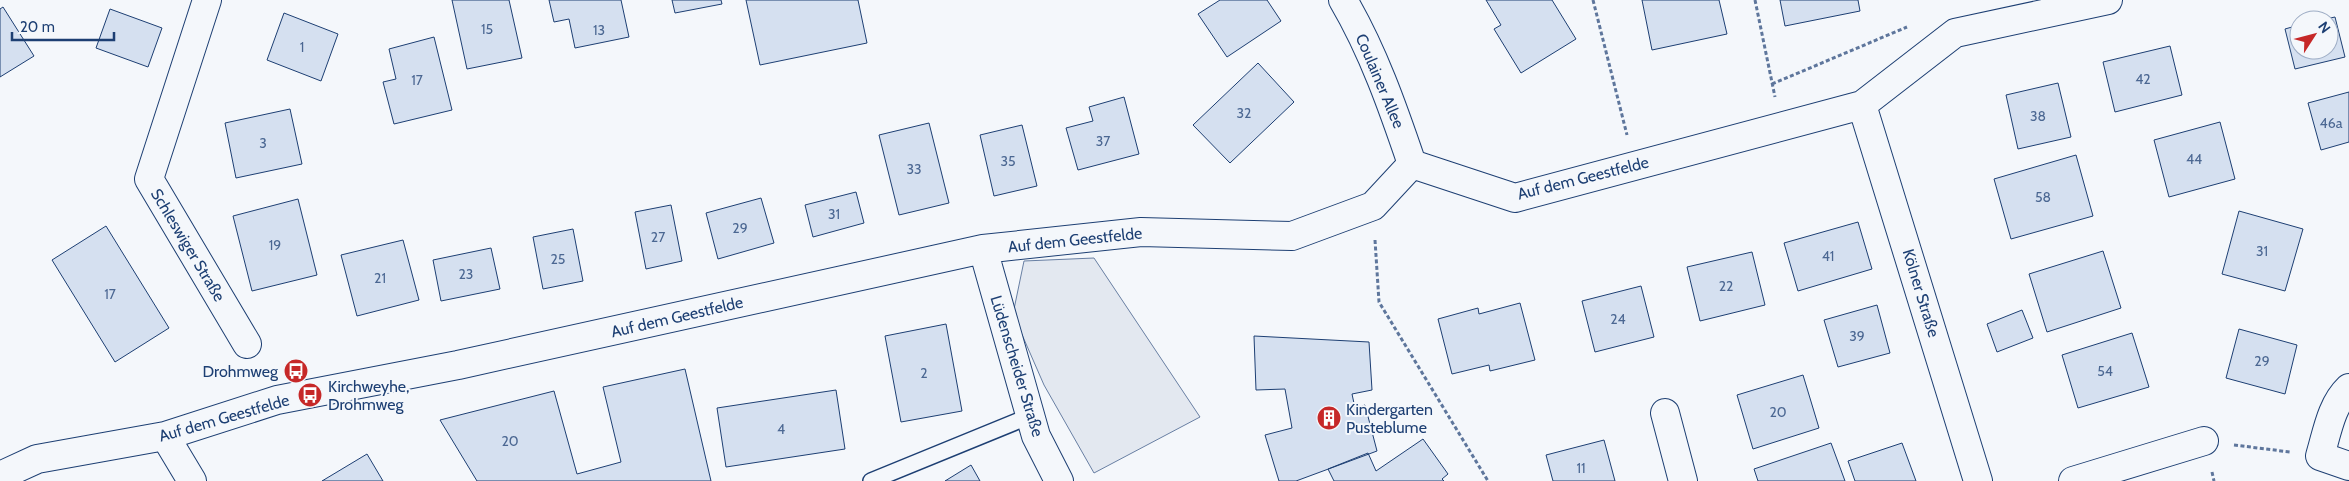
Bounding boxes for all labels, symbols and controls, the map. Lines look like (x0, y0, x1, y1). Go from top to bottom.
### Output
scale bar (12, 10, 115, 42)
north arrow (2289, 10, 2339, 60)
text: 20 m (20, 18, 55, 36)
text: N (2314, 18, 2335, 37)
house number: 15 (481, 20, 493, 38)
house number: 13 (593, 21, 605, 39)
street label: Coulainer Allee (1352, 31, 1408, 131)
house number: 1 (300, 38, 304, 56)
house number: 42 (2135, 70, 2151, 88)
house number: 17 (411, 71, 423, 89)
house number: 32 (1237, 104, 1251, 122)
house number: 38 (2030, 107, 2046, 125)
house number: 46a (2320, 114, 2343, 132)
house number: 37 (1096, 132, 1110, 150)
house number: 3 (259, 134, 267, 152)
house number: 44 (2186, 150, 2202, 168)
house number: 35 (1000, 152, 1016, 170)
street label: Auf dem Geestfelde (1515, 152, 1651, 204)
house number: 33 (906, 160, 922, 178)
street label: Schleswiger Straße (147, 185, 229, 305)
house number: 58 (2035, 188, 2051, 206)
house number: 31 (828, 205, 840, 223)
house number: 29 (732, 219, 748, 237)
street label: Auf dem Geestfelde (1007, 224, 1143, 256)
house number: 27 (651, 228, 665, 246)
house number: 19 (269, 236, 281, 254)
house number: 31 (2256, 242, 2268, 260)
house number: 41 (1822, 247, 1834, 265)
street label: Kölner Straße (1899, 247, 1943, 339)
house number: 25 (551, 250, 565, 268)
house number: 23 (459, 265, 473, 283)
house number: 21 (374, 269, 386, 287)
house number: 22 (1719, 277, 1733, 295)
house number: 17 (104, 285, 116, 303)
street label: Auf dem Geestfelde (609, 293, 745, 341)
street label: Lüdenscheider Straße (986, 293, 1048, 439)
house number: 24 (1610, 310, 1626, 328)
house number: 39 (1849, 327, 1865, 345)
house number: 29 (2254, 352, 2270, 370)
bus stop icon: Drohmweg (283, 358, 309, 384)
place label: Drohmweg (203, 362, 279, 381)
house number: 54 (2097, 362, 2113, 380)
house number: 2 (920, 364, 928, 382)
place label: Kirchweyhe, Drohmweg (328, 377, 410, 414)
bus stop icon: Kirchweyhe, Drohmweg (297, 382, 323, 408)
street label: Auf dem Geestfelde (157, 390, 291, 446)
place label: Kindergarten Pusteblume (1346, 400, 1433, 437)
house number: 20 (1769, 403, 1787, 421)
building icon: Kindergarten Pusteblume (1316, 405, 1342, 431)
house number: 4 (777, 420, 785, 438)
house number: 20 (501, 432, 519, 450)
house number: 11 (1576, 459, 1586, 477)

